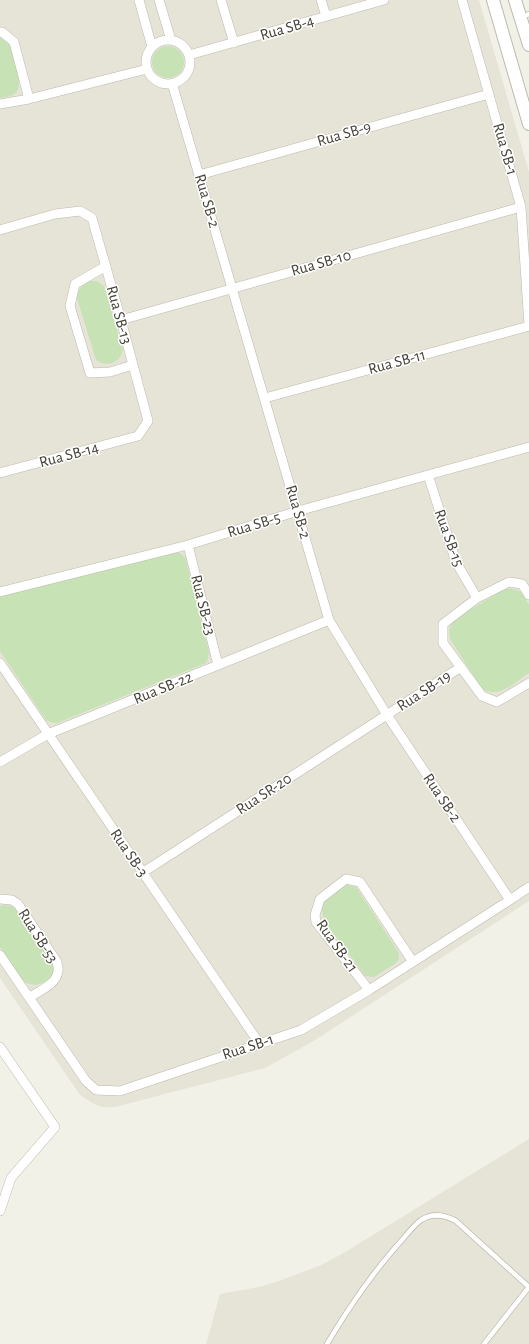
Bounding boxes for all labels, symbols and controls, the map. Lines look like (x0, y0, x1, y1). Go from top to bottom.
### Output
street label: Rua SB-4 (258, 11, 316, 45)
street label: Rua SB-9 (315, 117, 373, 151)
street label: Rua SB-1 (488, 121, 522, 177)
street label: Rua SB-2 (190, 172, 224, 230)
street label: Rua SB-10 (289, 245, 353, 281)
street label: Rua SB-13 (102, 284, 136, 346)
street label: Rua SB-11 (366, 345, 428, 379)
street label: Rua SB-14 (37, 438, 101, 472)
street label: Rua SB-2 (281, 483, 315, 541)
street label: Rua SB-15 (430, 507, 468, 569)
street label: Rua SB-5 (225, 508, 283, 542)
street label: Rua SB-23 (186, 573, 220, 637)
street label: Rua SB-19 (393, 666, 455, 716)
street label: Rua SB-22 (130, 667, 196, 709)
street label: Rua SR-20 (232, 769, 296, 819)
street label: Rua SB-2 (419, 770, 465, 826)
street label: Rua SB-3 (106, 825, 152, 881)
street label: Rua SB-53 (14, 905, 62, 967)
street label: Rua SB-21 (312, 916, 362, 976)
street label: Rua SB-1 (220, 1030, 276, 1064)

